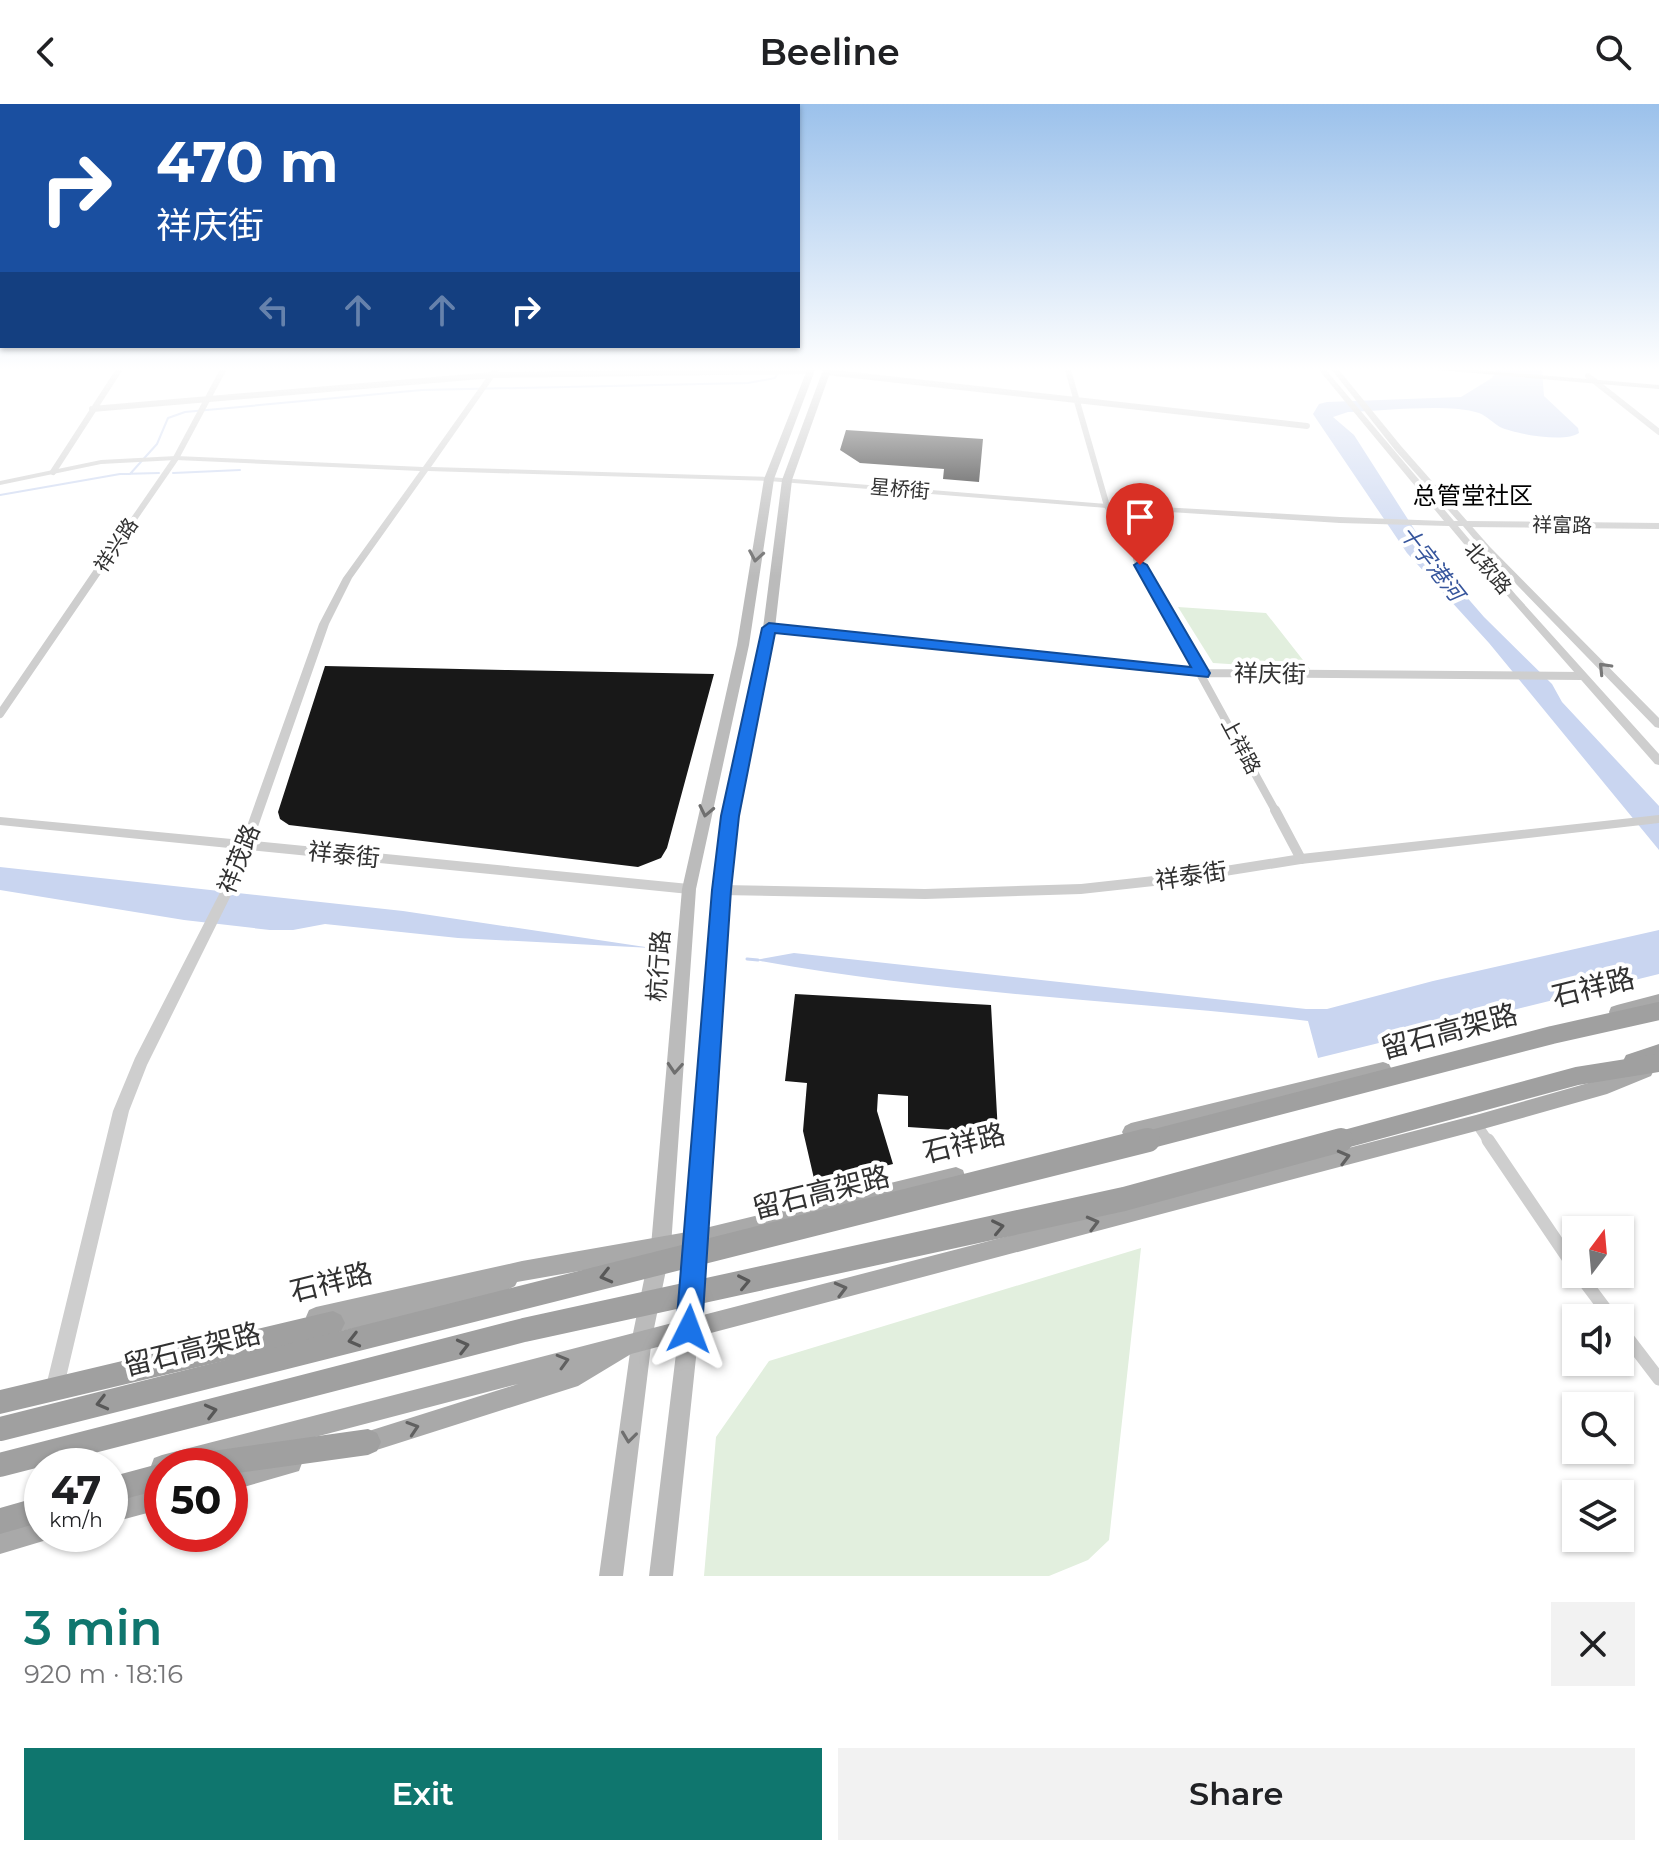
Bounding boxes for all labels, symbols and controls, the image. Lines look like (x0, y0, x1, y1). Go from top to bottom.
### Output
icon: back (24, 30, 68, 74)
text: Beeline (759, 30, 900, 74)
icon: search (1591, 30, 1635, 74)
text: 470 m (156, 128, 338, 196)
icon: right (24, 136, 128, 240)
text: 祥庆街 (156, 203, 264, 247)
icon: left (252, 288, 296, 332)
icon: ahead (336, 288, 380, 332)
icon: ahead (420, 288, 464, 332)
icon: right (504, 288, 548, 332)
street label: 星桥街 (869, 474, 931, 504)
district label: 总管堂社区 (1413, 481, 1533, 510)
pin (1106, 483, 1174, 565)
icon: arrive (1118, 495, 1162, 539)
street label: 祥富路 (1532, 512, 1592, 538)
street label: 祥兴路 (89, 513, 143, 577)
water label: 十字港河 (1394, 520, 1472, 609)
street label: 北软路 (1460, 537, 1516, 599)
one-way arrow (748, 549, 765, 563)
street label: 祥庆街 (1234, 658, 1306, 689)
one-way arrow (1599, 663, 1614, 677)
street label: 上祥路 (1216, 714, 1266, 778)
one-way arrow (698, 804, 715, 817)
street label: 祥茂路 (212, 820, 265, 898)
street label: 祥泰街 (307, 836, 381, 873)
street label: 祥泰街 (1153, 856, 1229, 895)
street label: 杭行路 (642, 929, 675, 1003)
street label: 石祥路 (1548, 960, 1638, 1014)
street label: 留石高架路 (1377, 996, 1521, 1066)
one-way arrow (667, 1062, 684, 1075)
street label: 石祥路 (919, 1116, 1009, 1170)
one-way arrow (1337, 1150, 1351, 1167)
street label: 留石高架路 (749, 1159, 893, 1225)
one-way arrow (1085, 1216, 1099, 1232)
north arrow (1562, 1216, 1634, 1288)
map controls (1562, 1216, 1634, 1552)
one-way arrow (991, 1219, 1004, 1236)
street label: 石祥路 (286, 1255, 376, 1309)
one-way arrow (599, 1267, 613, 1284)
one-way arrow (737, 1274, 750, 1291)
one-way arrow (834, 1281, 848, 1298)
position arrow (647, 1287, 731, 1371)
button: sound (1562, 1304, 1634, 1376)
street label: 留石高架路 (120, 1316, 264, 1382)
one-way arrow (347, 1330, 361, 1347)
one-way arrow (456, 1338, 469, 1355)
one-way arrow (555, 1353, 569, 1370)
button: search (1562, 1392, 1634, 1464)
one-way arrow (95, 1394, 109, 1411)
one-way arrow (204, 1403, 218, 1420)
one-way arrow (405, 1421, 419, 1437)
one-way arrow (621, 1431, 638, 1444)
speed limit sign: 50 (144, 1448, 248, 1552)
text: 47 (51, 1465, 101, 1514)
button: layers (1562, 1480, 1634, 1552)
text: km/h (49, 1508, 103, 1532)
text: 3 min (24, 1599, 162, 1657)
button: close (1551, 1602, 1635, 1686)
text: 920 m · 18:16 (24, 1658, 183, 1690)
button: Exit (24, 1748, 822, 1840)
button: Share (838, 1748, 1635, 1840)

